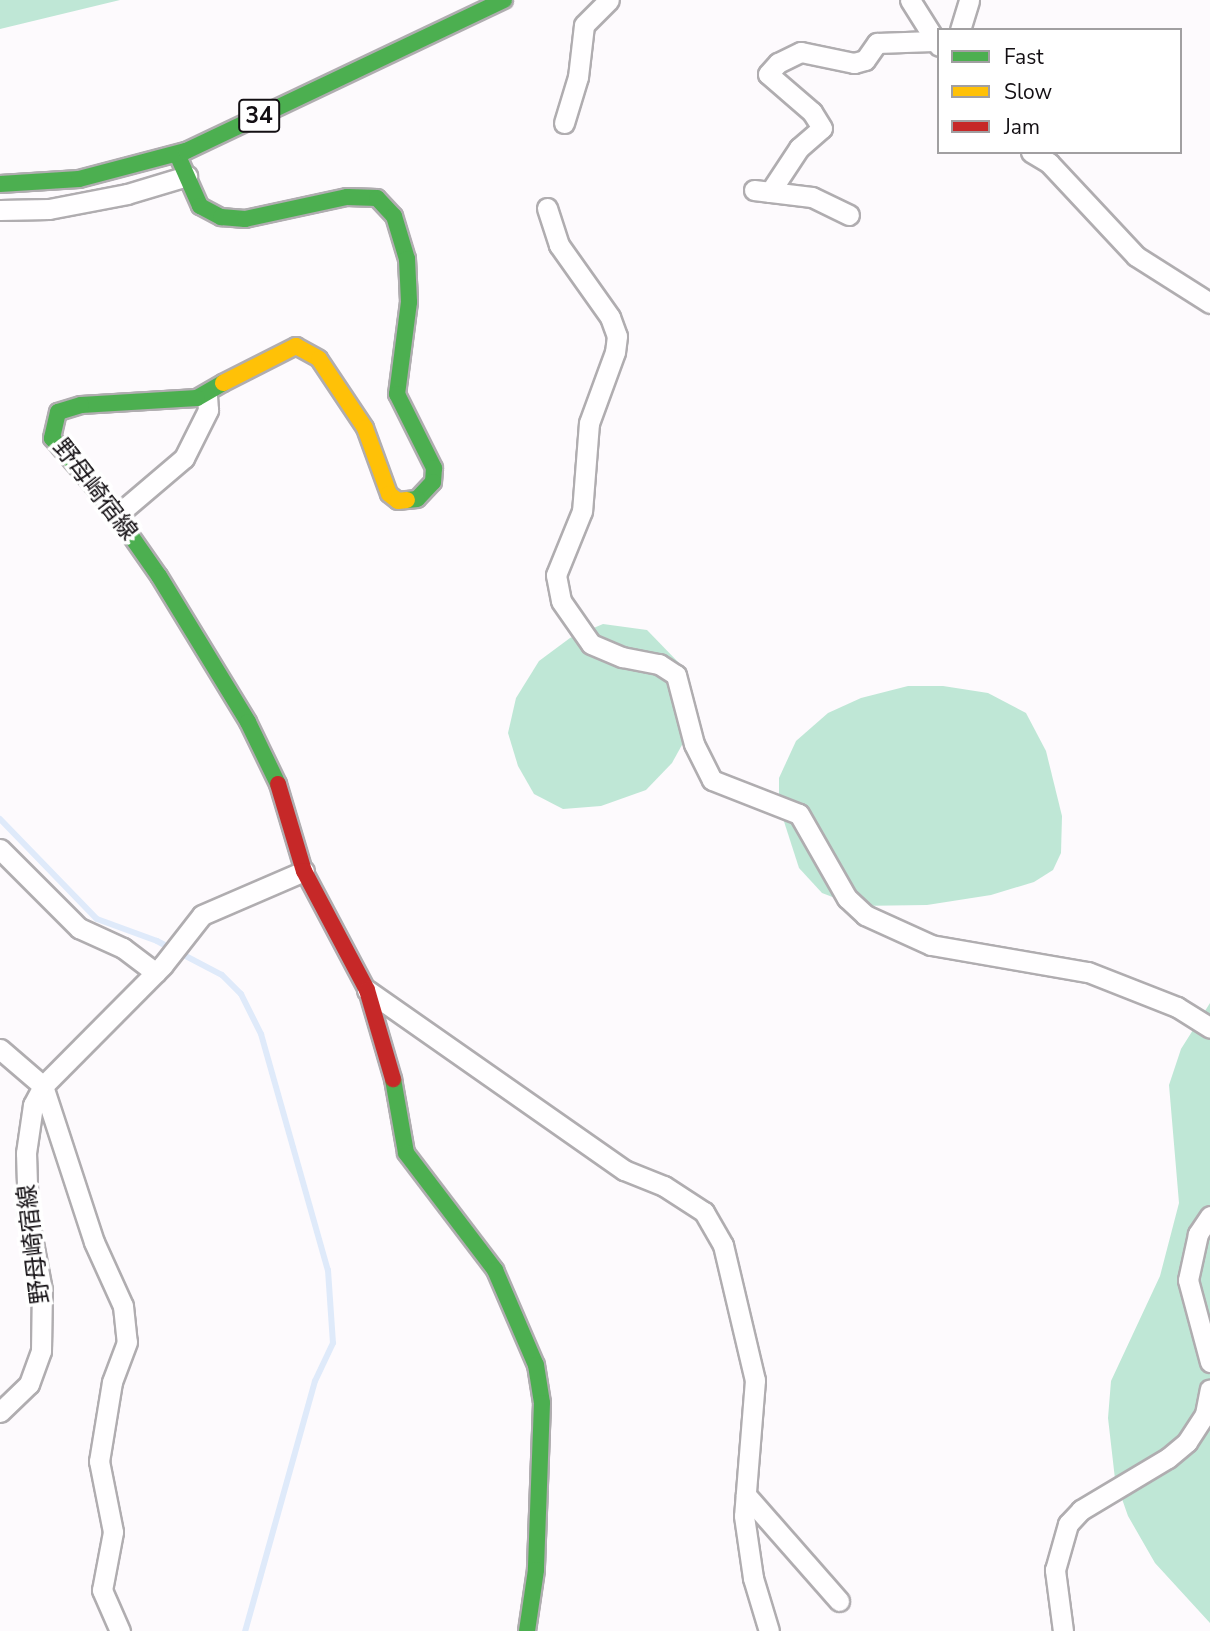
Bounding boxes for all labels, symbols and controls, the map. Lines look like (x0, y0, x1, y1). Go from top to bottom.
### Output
legend (937, 28, 1182, 154)
text: Fast (1004, 43, 1044, 71)
text: Slow (1004, 78, 1052, 106)
road number: 34 (238, 97, 280, 136)
text: Jam (1004, 113, 1040, 141)
street label: 野母崎宿線 (47, 434, 143, 546)
street label: 野母崎宿線 (12, 1183, 56, 1305)

